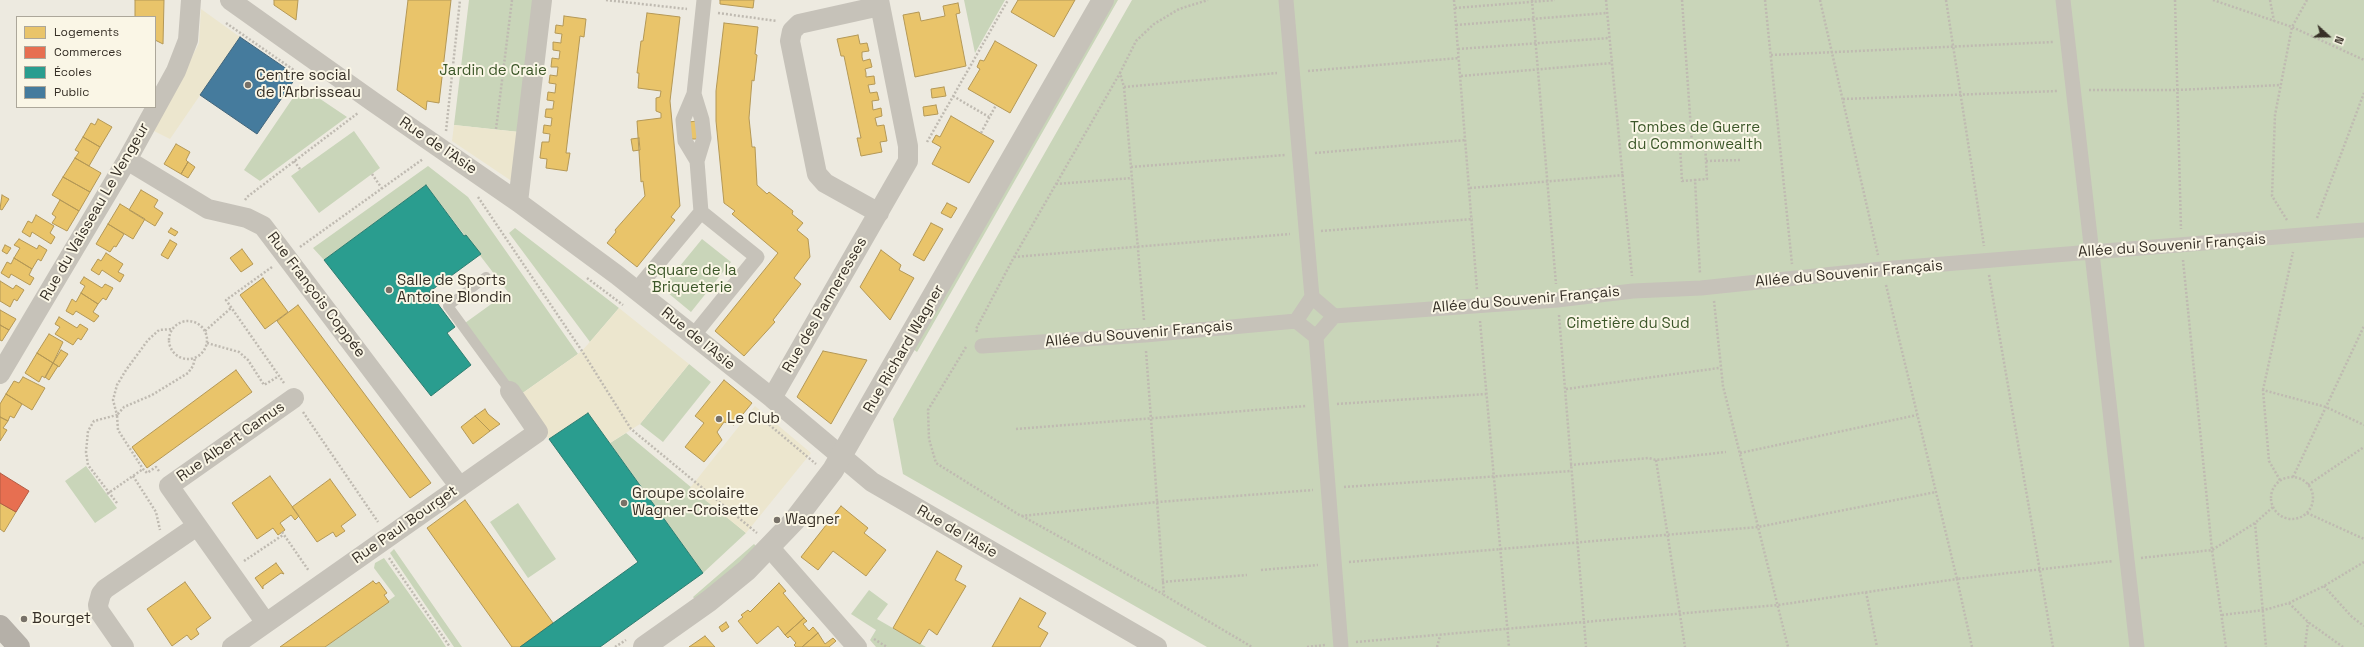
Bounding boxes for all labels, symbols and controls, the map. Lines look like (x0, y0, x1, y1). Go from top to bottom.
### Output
legend (16, 16, 156, 108)
north arrow (2308, 16, 2348, 56)
text: Logements (54, 24, 119, 40)
text: N (2331, 34, 2347, 46)
text: Commerces (54, 44, 122, 60)
park label: Jardin de Craie (439, 62, 547, 80)
text: Écoles (54, 64, 92, 80)
place label: Centre social de l'Arbrisseau (256, 67, 361, 102)
marker: Centre social de l'Arbrisseau (243, 80, 253, 90)
text: Public (54, 84, 89, 100)
street label: Rue de l'Asie (396, 113, 480, 179)
park label: Tombes de Guerre du Commonwealth (1628, 119, 1762, 154)
street label: Rue du Vaisseau Le Vengeur (37, 120, 153, 304)
street label: Rue François Coppée (263, 229, 369, 361)
street label: Allée du Souvenir Français (2077, 230, 2267, 262)
street label: Rue des Panneresses (779, 234, 871, 376)
street label: Allée du Souvenir Français (1754, 257, 1944, 291)
park label: Square de la Briqueterie (647, 262, 737, 297)
place label: Salle de Sports Antoine Blondin (397, 272, 512, 307)
street label: Rue Richard Wagner (860, 282, 948, 416)
street label: Allée du Souvenir Français (1431, 283, 1621, 317)
marker: Salle de Sports Antoine Blondin (384, 285, 394, 295)
street label: Rue de l'Asie (657, 304, 739, 374)
park label: Cimetière du Sud (1566, 315, 1690, 333)
street label: Allée du Souvenir Français (1044, 317, 1234, 351)
street label: Rue Albert Camus (174, 398, 288, 486)
place label: Le Club (727, 410, 780, 428)
marker: Le Club (714, 414, 724, 424)
street label: Rue Paul Bourget (349, 482, 461, 568)
place label: Groupe scolaire Wagner-Croisette (632, 485, 759, 520)
marker: Groupe scolaire Wagner-Croisette (619, 498, 629, 508)
street label: Rue de l'Asie (914, 502, 1000, 562)
place label: Wagner (785, 511, 840, 529)
marker: Wagner (772, 515, 782, 525)
place label: Bourget (32, 610, 91, 628)
marker: Bourget (19, 614, 29, 624)

